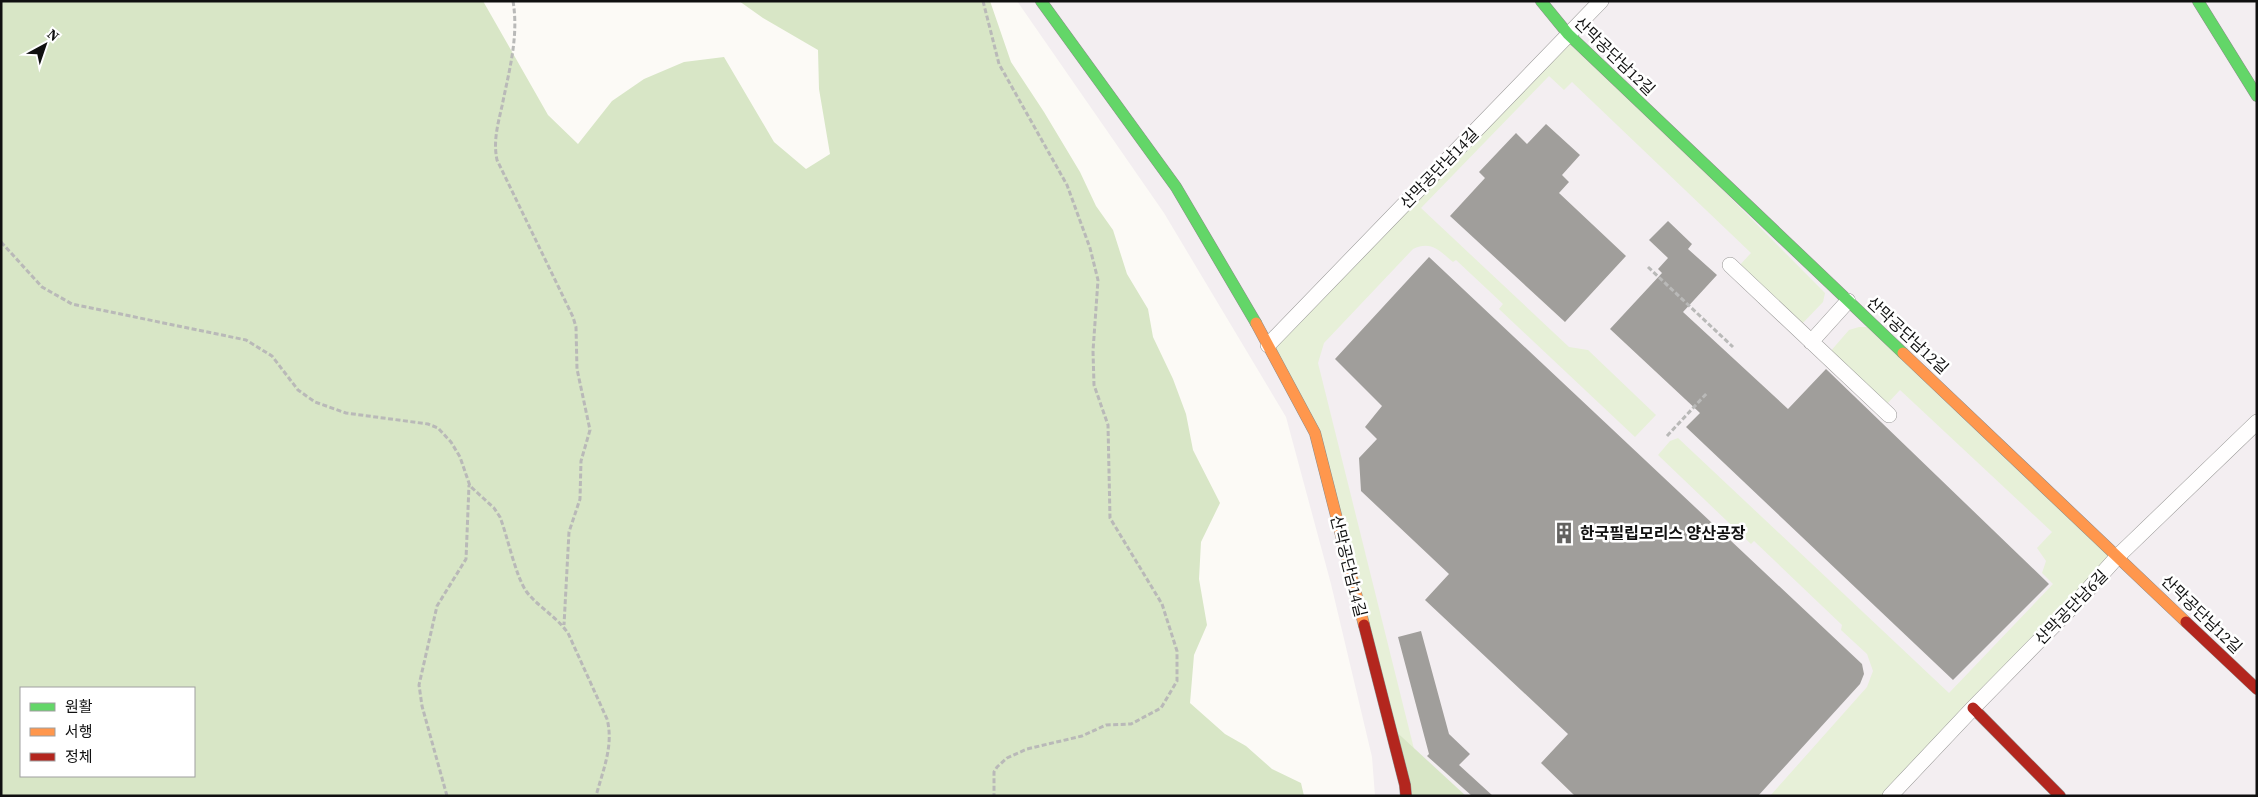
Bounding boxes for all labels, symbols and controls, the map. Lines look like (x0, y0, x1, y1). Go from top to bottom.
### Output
street label: 산막공단남12길 (1570, 12, 1660, 100)
north arrow (20, 20, 70, 70)
text: N (43, 24, 64, 46)
street label: 산막공단남14길 (1395, 123, 1483, 213)
street label: 산막공단남12길 (1862, 291, 1954, 379)
street label: 산막공단남14길 (1326, 513, 1372, 619)
building icon: 한국필립모리스 양산공장 (1551, 520, 1577, 546)
place label: 한국필립모리스 양산공장 (1580, 522, 1746, 544)
street label: 산막공단남6길 (2030, 565, 2112, 649)
street label: 산막공단남12길 (2157, 570, 2247, 658)
legend (20, 687, 195, 777)
text: 원활 (65, 696, 93, 717)
text: 서행 (65, 721, 93, 742)
text: 정체 (65, 746, 93, 767)

